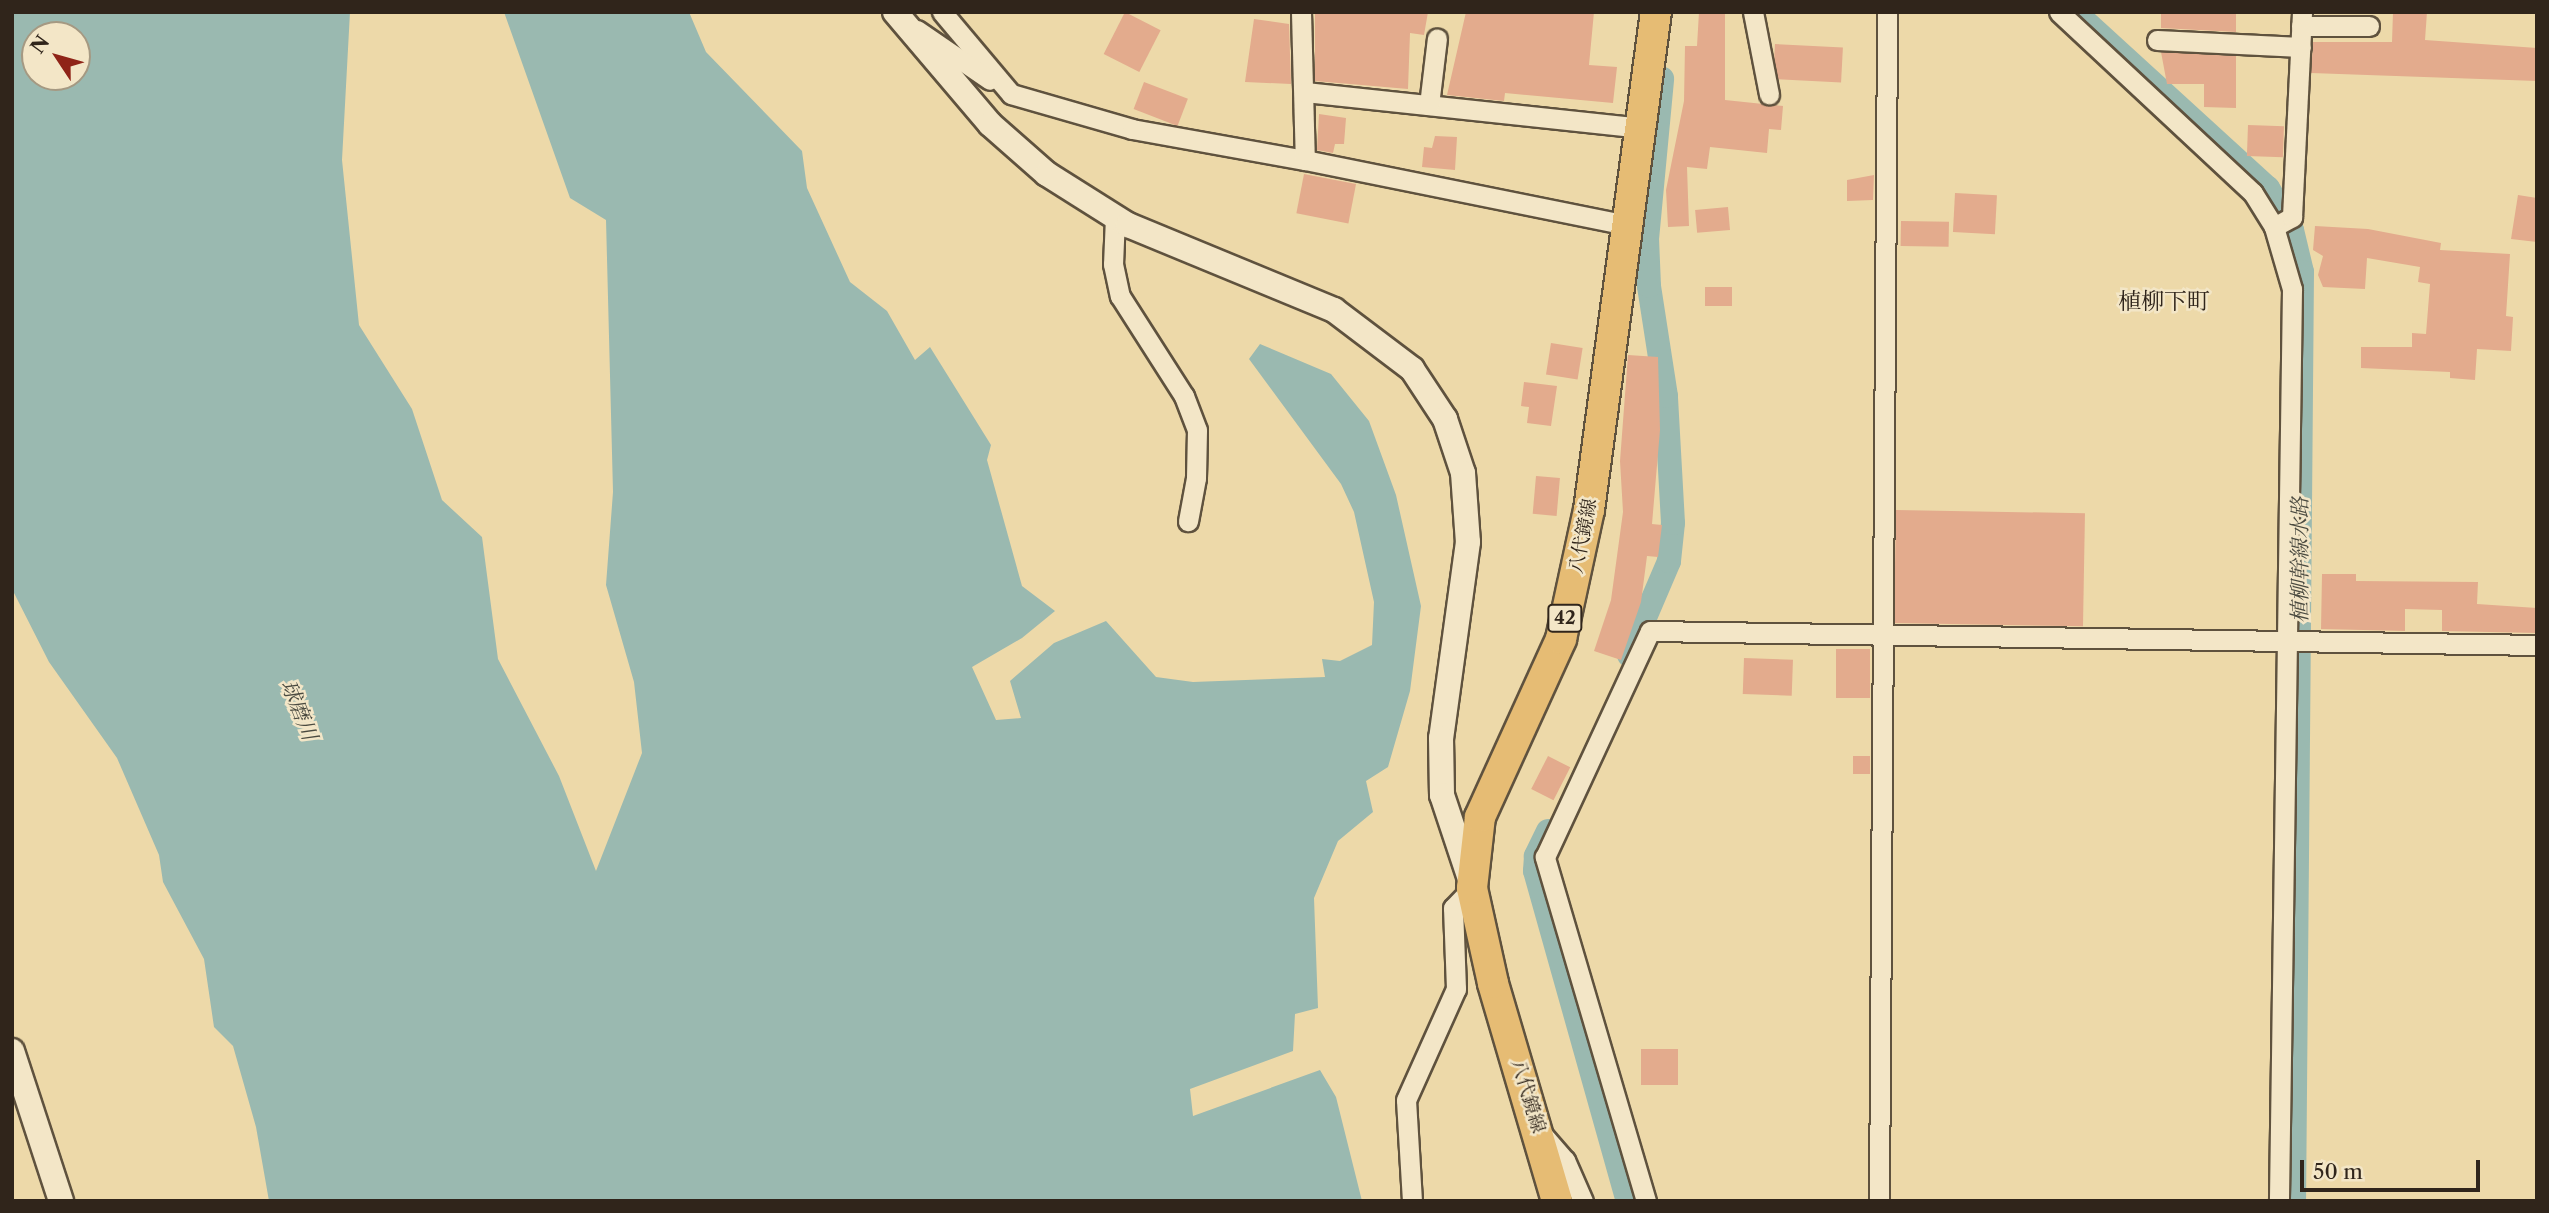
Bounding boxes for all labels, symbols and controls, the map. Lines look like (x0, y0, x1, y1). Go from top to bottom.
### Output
north arrow (21, 21, 91, 91)
text: N (26, 31, 54, 58)
district label: 植柳下町 (2118, 287, 2210, 315)
street label: 八代鏡線 (1565, 497, 1601, 575)
water label: 植柳幹線水路 (2287, 497, 2313, 623)
road number: 42 (1546, 604, 1584, 632)
water label: 球磨川 (276, 676, 322, 744)
street label: 八代鏡線 (1506, 1056, 1550, 1136)
scale bar (2304, 1146, 2484, 1190)
text: 50 m (2313, 1159, 2363, 1184)

